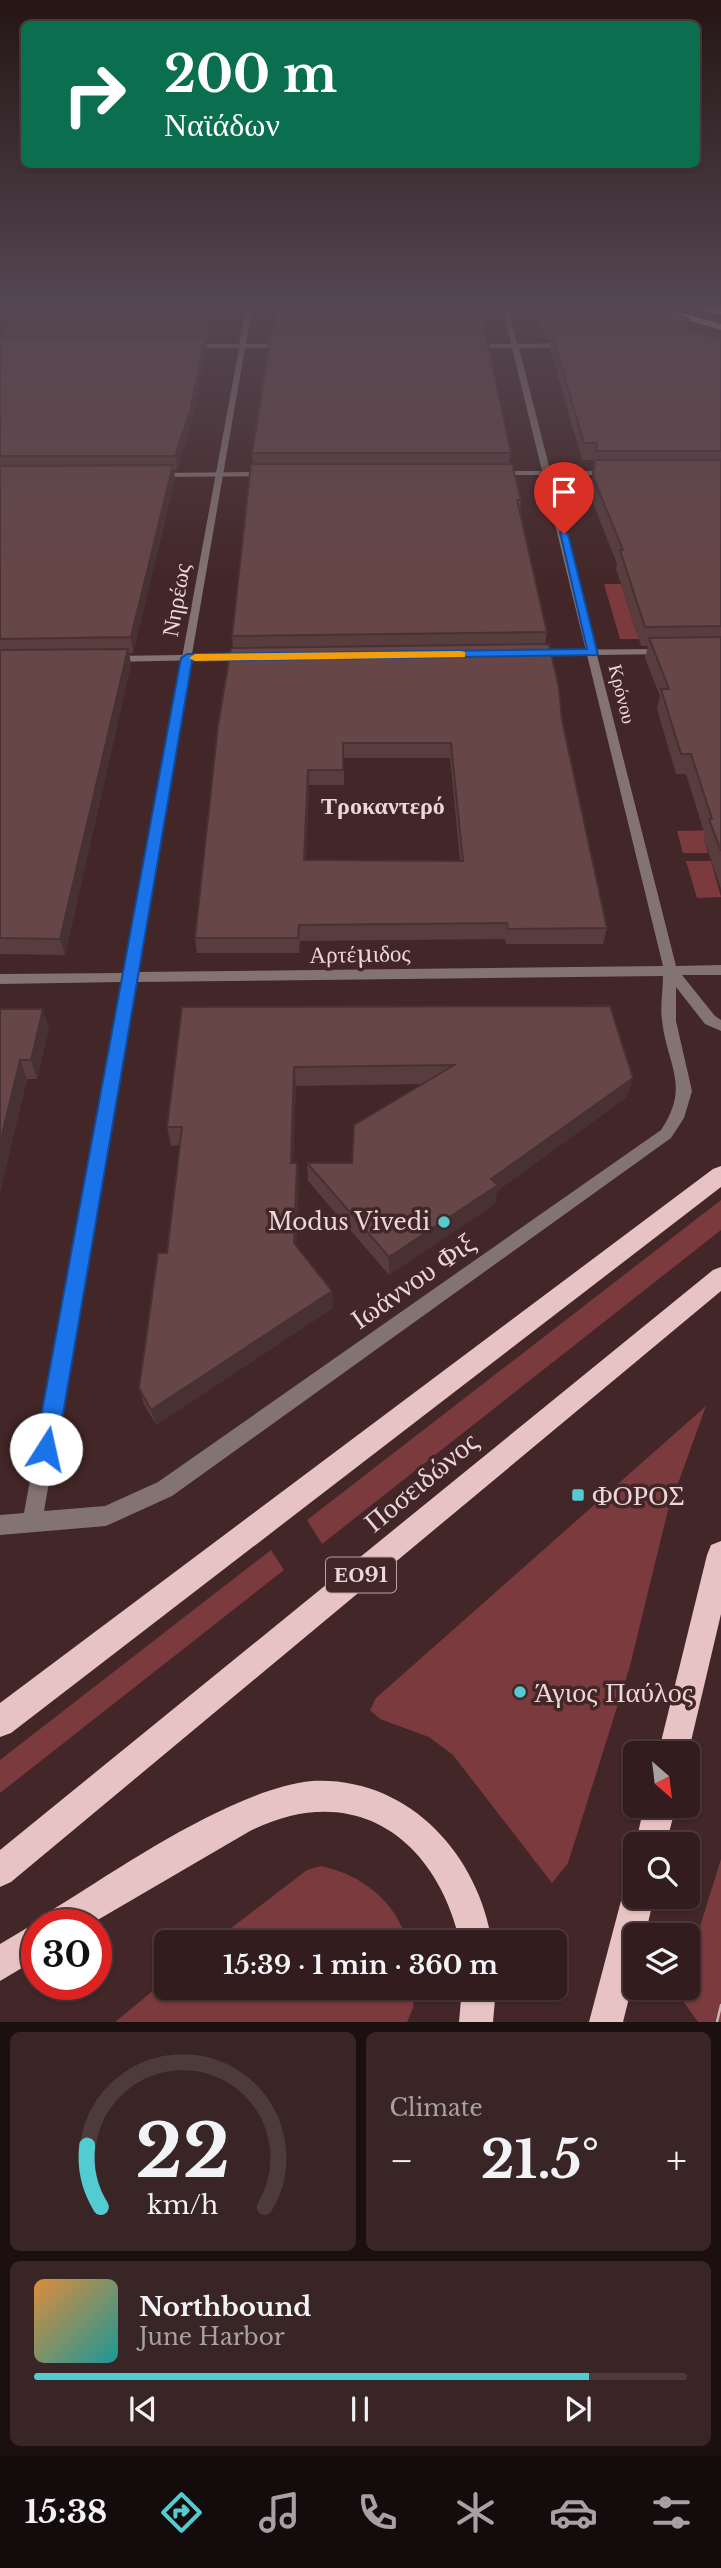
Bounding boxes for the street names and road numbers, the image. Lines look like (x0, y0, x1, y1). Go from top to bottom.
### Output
street label: Νηρέως (156, 561, 196, 639)
street label: Κρόνου (604, 662, 640, 726)
street label: Αρτέμιδος (309, 939, 411, 969)
street label: Ιωάννου Φιξ (344, 1225, 482, 1337)
street label: Ποσειδώνος (357, 1424, 485, 1540)
road number: ΕΟ91 (326, 1558, 396, 1592)

